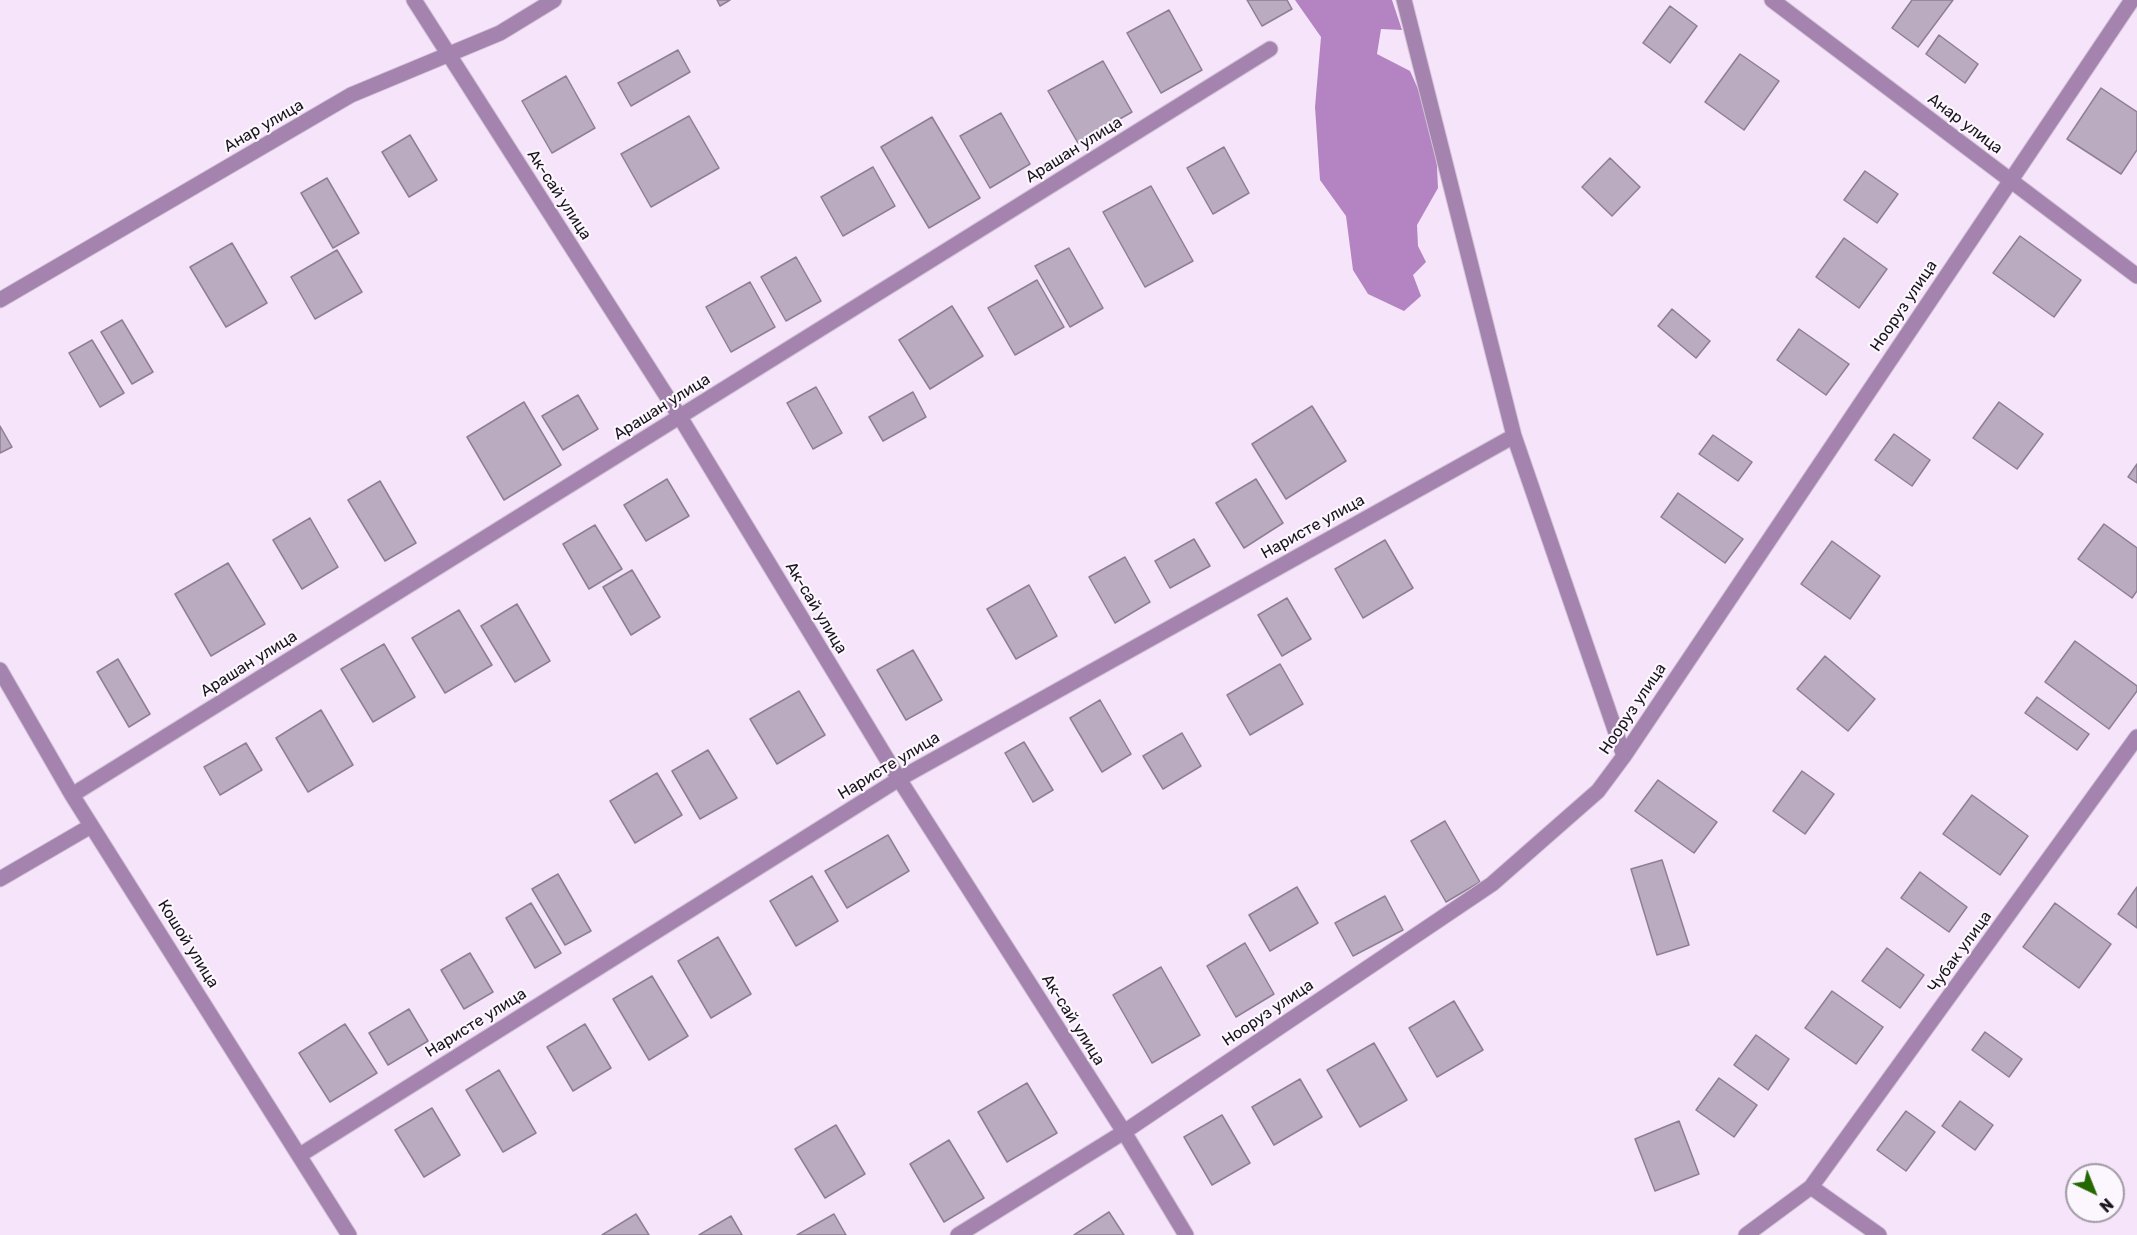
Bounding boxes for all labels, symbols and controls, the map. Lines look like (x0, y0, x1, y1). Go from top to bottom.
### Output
street label: Анар улица (1924, 90, 2006, 158)
street label: Анар улица (221, 95, 307, 157)
street label: Арашан улица (1022, 113, 1126, 187)
street label: Ак-сай улица (523, 146, 595, 244)
street label: Нооруз улица (1866, 257, 1942, 355)
street label: Арашан улица (610, 370, 714, 444)
street label: Наристе улица (1258, 491, 1368, 563)
street label: Ак-сай улица (781, 559, 851, 657)
street label: Арашан улица (197, 627, 301, 701)
street label: Нооруз улица (1595, 660, 1671, 758)
street label: Наристе улица (835, 728, 943, 804)
street label: Кошой улица (153, 896, 223, 992)
street label: Чубак улица (1924, 908, 1996, 996)
street label: Ак-сай улица (1037, 971, 1109, 1069)
street label: Нооруз улица (1219, 975, 1317, 1051)
street label: Наристе улица (422, 984, 530, 1062)
north arrow (2065, 1163, 2125, 1223)
text: N (2096, 1194, 2117, 1216)

